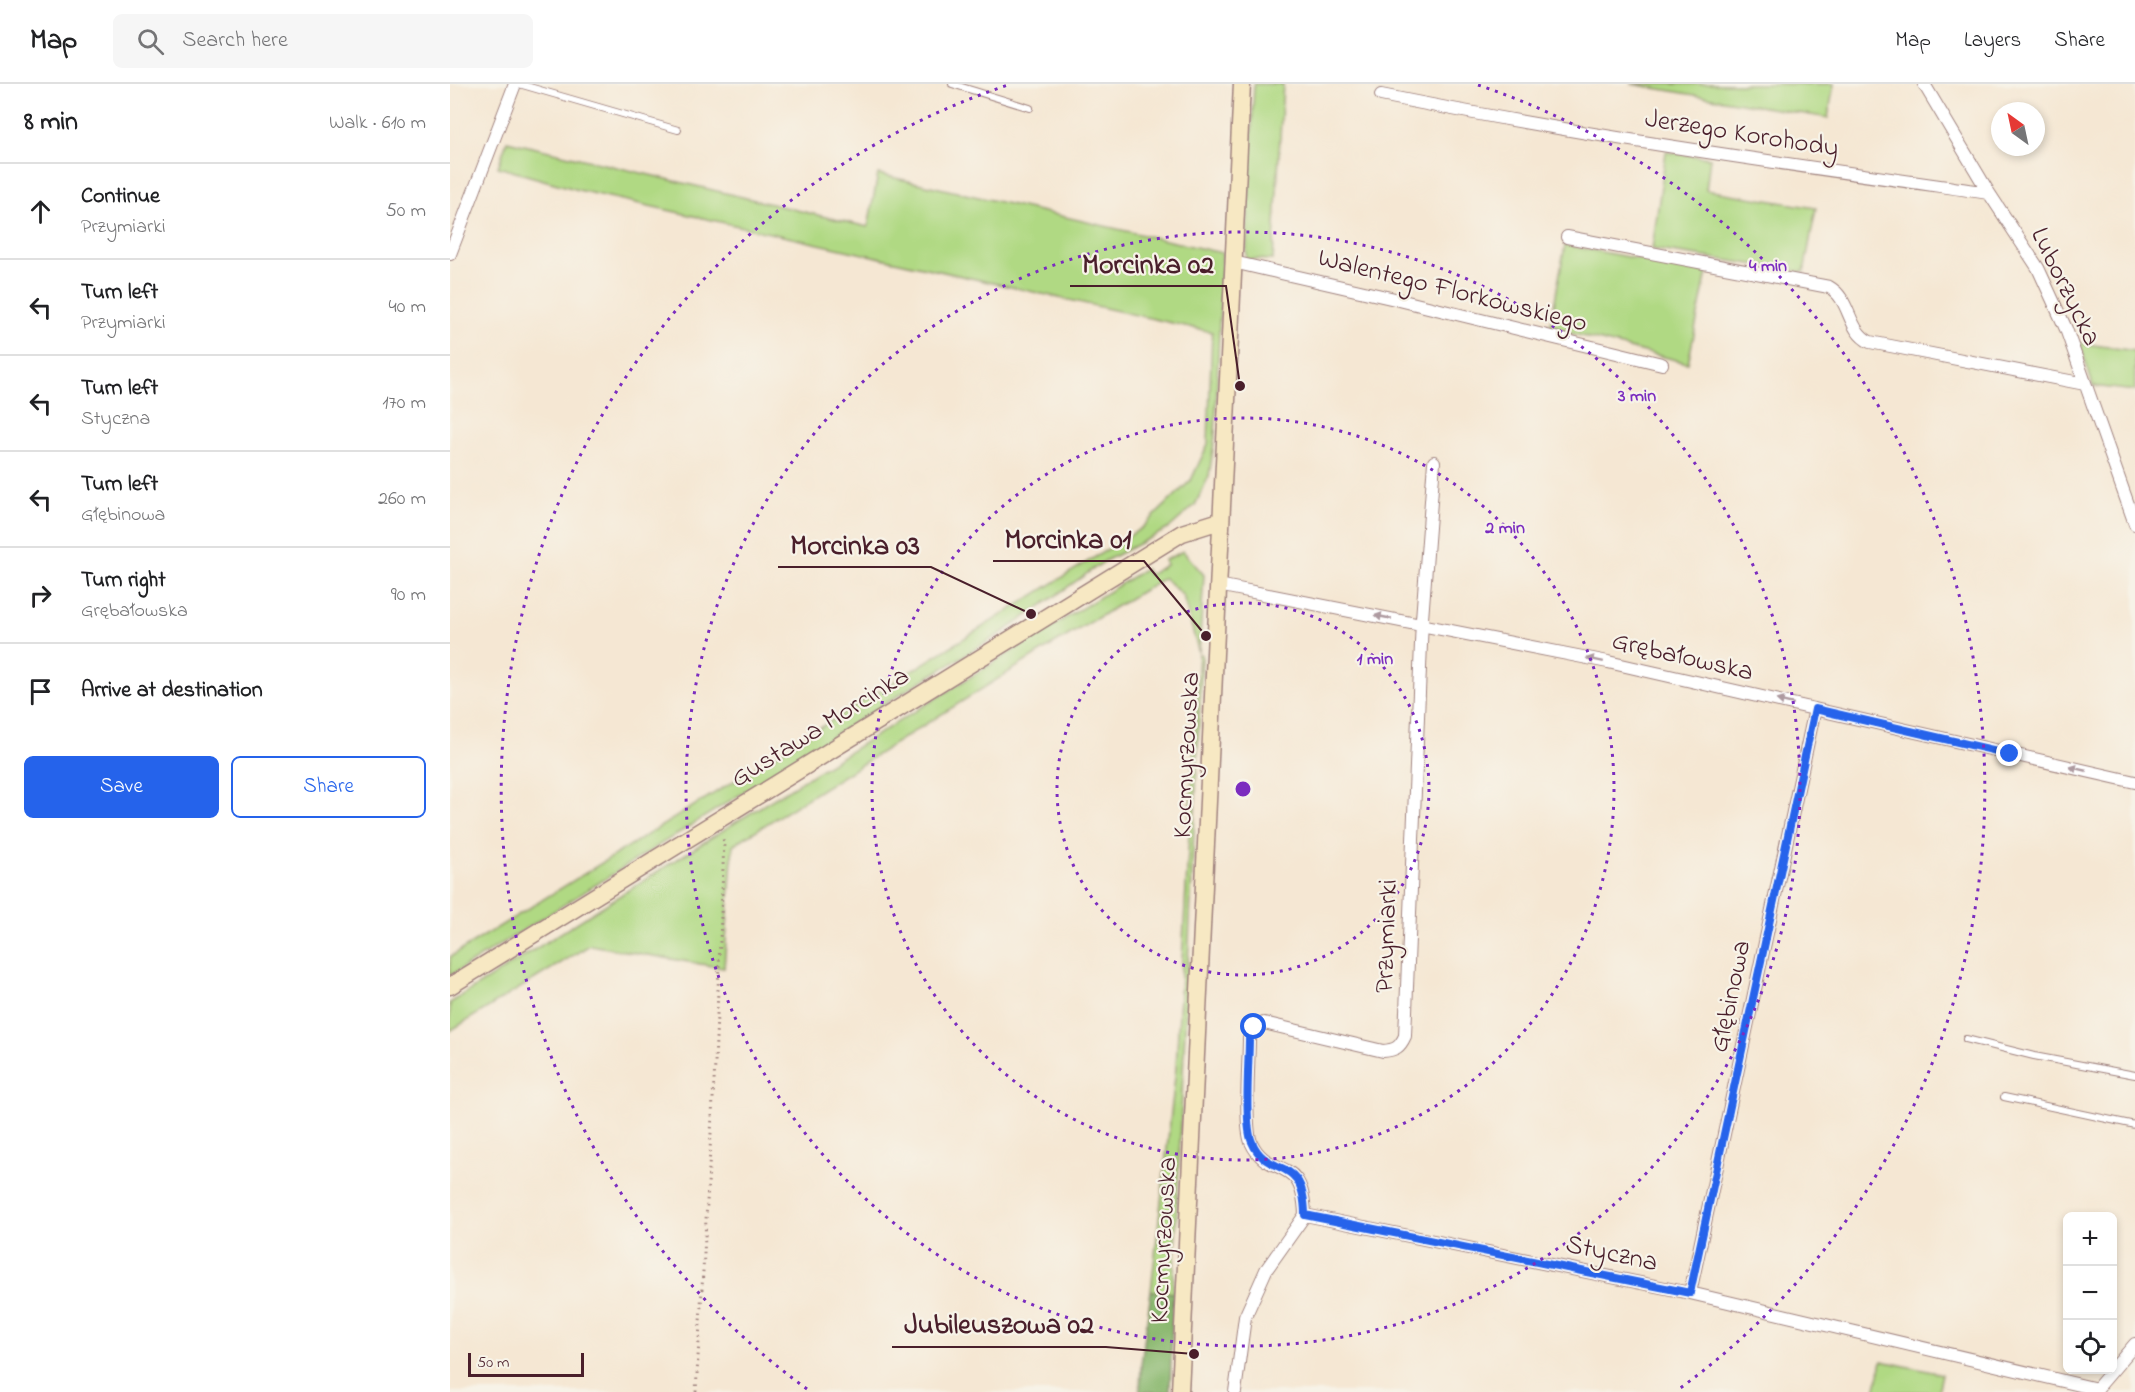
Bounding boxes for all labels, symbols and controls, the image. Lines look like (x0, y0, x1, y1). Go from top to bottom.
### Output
search box (113, 14, 533, 68)
text: Map (30, 21, 77, 62)
icon: search (134, 25, 167, 58)
text: Search here (182, 25, 288, 57)
text: Map (1895, 26, 1931, 56)
text: Layers (1964, 26, 2021, 56)
text: Share (2054, 26, 2105, 56)
street label: Jerzego Korohody (1642, 100, 1841, 169)
north arrow (1991, 102, 2045, 156)
text: 8 min (24, 104, 78, 142)
text: Walk · 610 m (329, 109, 426, 138)
text: Continue (81, 181, 160, 213)
icon: ahead (24, 195, 57, 228)
text: 50 m (385, 197, 426, 226)
text: Przymiarki (81, 213, 166, 242)
street label: Luborzycka (2019, 221, 2110, 353)
street label: Walentego Florkowskiego (1314, 239, 1591, 344)
callout: Morcinka 02 (1070, 240, 1226, 286)
text: Morcinka 02 (1082, 246, 1214, 287)
text: 4 min (1749, 254, 1787, 280)
text: Turn left (81, 277, 158, 309)
icon: left (24, 291, 57, 324)
text: 40 m (389, 293, 426, 322)
text: Przymiarki (81, 309, 166, 338)
text: Turn left (81, 373, 158, 405)
text: 3 min (1617, 384, 1656, 410)
icon: left (24, 387, 57, 420)
text: 170 m (382, 389, 426, 418)
text: Styczna (81, 405, 150, 434)
text: Turn left (81, 469, 158, 501)
icon: left (24, 483, 57, 516)
text: 260 m (378, 485, 426, 514)
text: Głębinowa (81, 501, 165, 530)
callout: Morcinka 01 (993, 515, 1144, 561)
text: 2 min (1484, 516, 1525, 542)
callout: Morcinka 03 (778, 521, 931, 567)
text: Morcinka 01 (1005, 521, 1132, 562)
text: Morcinka 03 (790, 527, 920, 568)
text: Turn right (81, 565, 166, 597)
icon: right (24, 579, 57, 612)
text: 90 m (391, 581, 426, 610)
text: Grębałowska (81, 597, 188, 626)
one-way arrow (1374, 612, 1393, 621)
street label: Grębałowska (1608, 622, 1757, 693)
text: 1 min (1357, 647, 1393, 673)
one-way arrow (1585, 655, 1604, 664)
street label: Gustawa Morcinka (723, 658, 917, 799)
street label: Kocmyrzowska (1164, 671, 1211, 839)
icon: arrive (24, 675, 57, 708)
text: Arrive at destination (81, 675, 263, 707)
one-way arrow (1776, 697, 1795, 707)
route end (1996, 740, 2022, 766)
button: Save (24, 756, 219, 818)
button: Share (231, 756, 426, 818)
one-way arrow (2068, 764, 2087, 773)
centre of rings (1233, 779, 1253, 799)
street label: Przymiarki (1366, 878, 1409, 994)
street label: Głębinowa (1701, 937, 1762, 1056)
route start (1240, 1013, 1266, 1039)
street label: Kocmyrzowska (1141, 1156, 1188, 1324)
map controls (2063, 1212, 2117, 1374)
button: + (2063, 1212, 2117, 1266)
street label: Styczna (1562, 1226, 1661, 1283)
button: − (2063, 1266, 2117, 1320)
callout: Jubileuszowa 02 (892, 1301, 1106, 1347)
text: Jubileuszowa 02 (904, 1306, 1094, 1347)
button: locate (2063, 1320, 2117, 1374)
scale bar (468, 1350, 584, 1378)
text: 50 m (477, 1351, 509, 1375)

